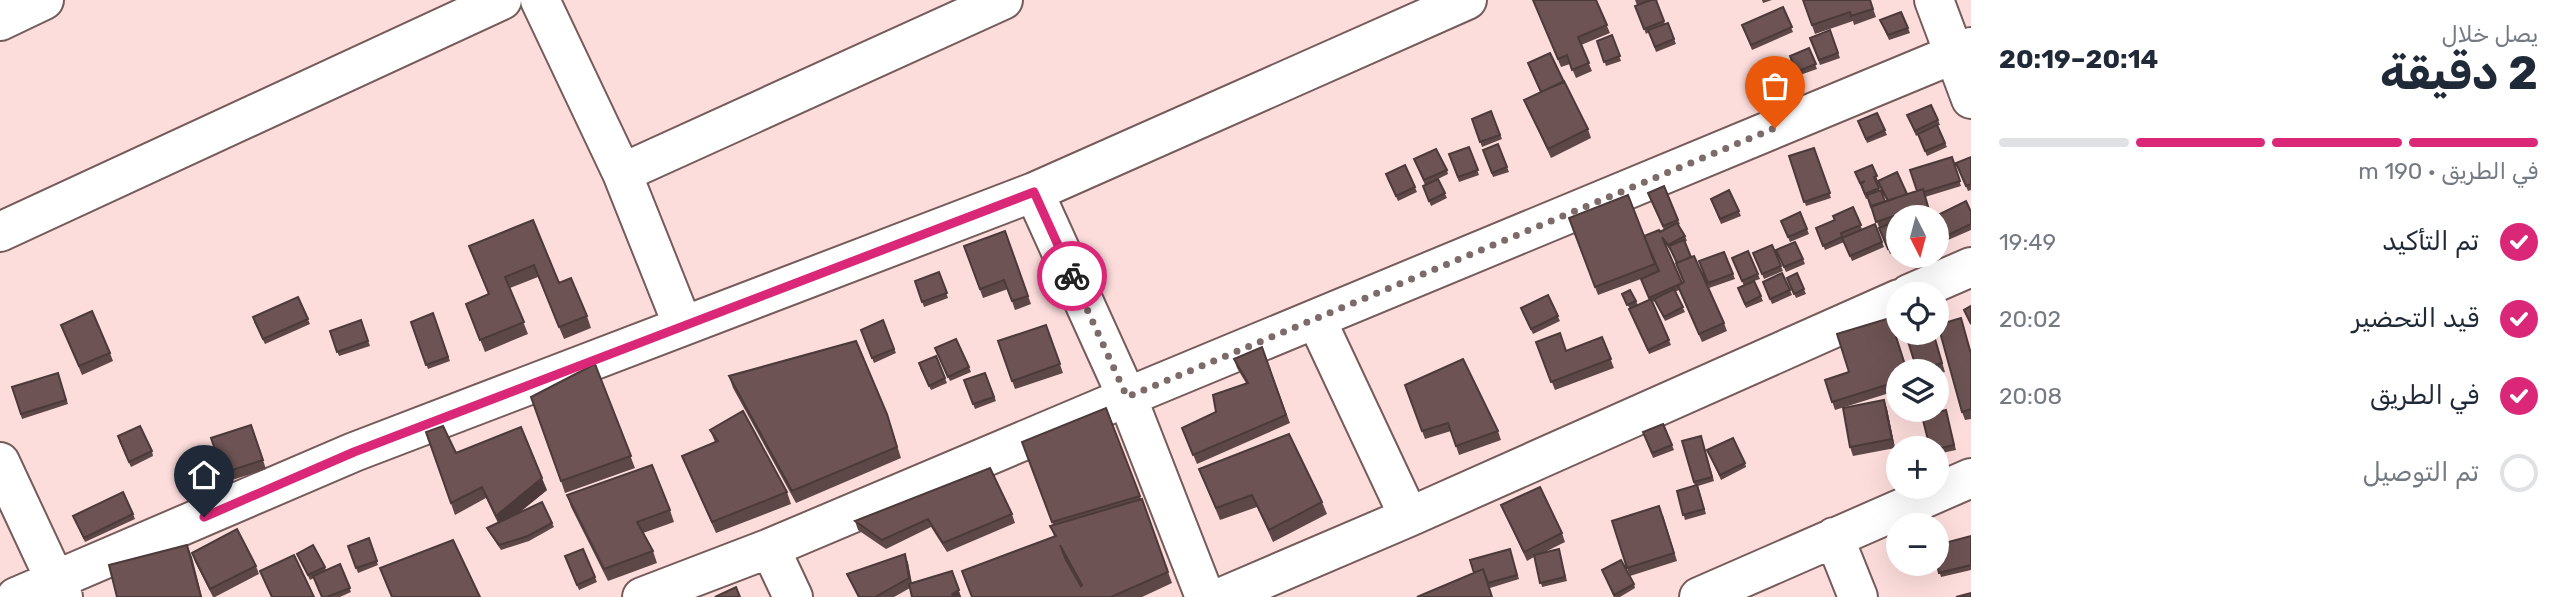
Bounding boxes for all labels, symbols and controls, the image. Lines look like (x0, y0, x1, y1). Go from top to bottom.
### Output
text: يصل خلال (2442, 20, 2538, 48)
text: 20:14–20:19 (1999, 44, 2158, 75)
text: 2 دقيقة (2380, 46, 2538, 101)
pin (1745, 56, 1805, 128)
icon: bag (1756, 67, 1794, 105)
text: في الطريق · 190 m (2358, 157, 2538, 185)
north arrow (1886, 205, 1950, 268)
map controls (1886, 205, 1949, 576)
icon: check (2500, 223, 2538, 261)
text: تم التأكيد (2382, 226, 2479, 257)
text: 19:49 (1999, 228, 2056, 256)
courier (1037, 241, 1107, 311)
icon: bike (1053, 257, 1091, 295)
button: locate (1886, 282, 1949, 345)
icon: check (2500, 300, 2538, 338)
text: قيد التحضير (2352, 303, 2479, 334)
text: 20:02 (1999, 305, 2061, 333)
button: layers (1886, 359, 1949, 422)
icon: check (2500, 377, 2538, 415)
text: في الطريق (2370, 380, 2479, 411)
text: 20:08 (1999, 382, 2062, 410)
button: + (1886, 436, 1949, 499)
pin (174, 445, 234, 517)
icon: home (185, 456, 223, 494)
text: تم التوصيل (2362, 457, 2479, 488)
button: − (1886, 513, 1949, 576)

